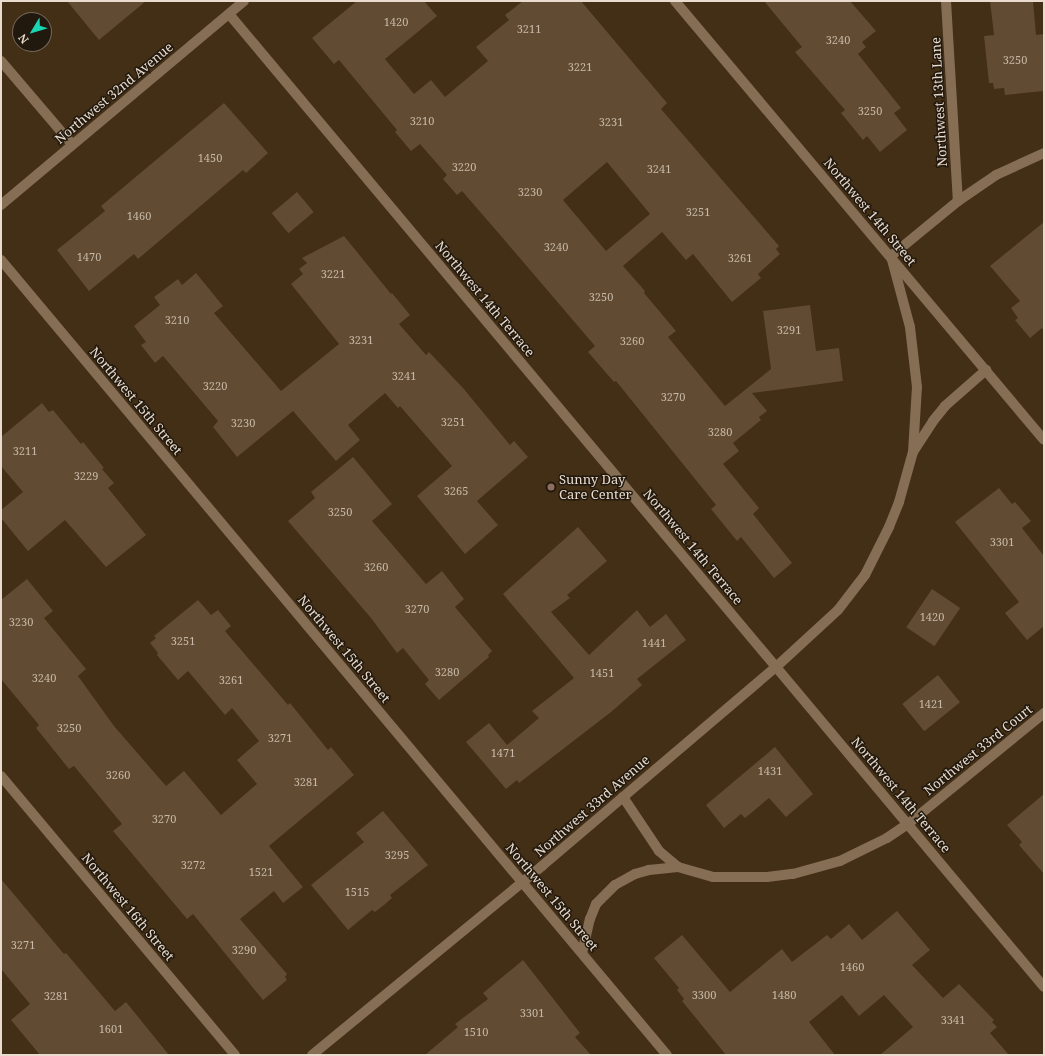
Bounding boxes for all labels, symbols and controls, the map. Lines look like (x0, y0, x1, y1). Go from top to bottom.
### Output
north arrow (12, 12, 52, 52)
house number: 1420 (384, 15, 408, 29)
house number: 3211 (517, 22, 541, 36)
text: N (14, 31, 32, 47)
house number: 3240 (826, 33, 850, 47)
street label: Northwest 13th Lane (928, 37, 950, 167)
street label: Northwest 32nd Avenue (52, 39, 176, 147)
house number: 3250 (1003, 53, 1027, 67)
house number: 3221 (568, 60, 592, 74)
house number: 3250 (858, 104, 882, 118)
house number: 3210 (410, 114, 434, 128)
house number: 3231 (599, 115, 623, 129)
house number: 1450 (198, 151, 222, 165)
street label: Northwest 14th Street (821, 155, 919, 269)
house number: 3220 (452, 160, 476, 174)
house number: 3241 (647, 162, 671, 176)
house number: 3230 (518, 185, 542, 199)
house number: 3251 (686, 205, 710, 219)
house number: 1460 (127, 209, 151, 223)
street label: Northwest 14th Terrace (432, 238, 538, 360)
house number: 3240 (544, 240, 568, 254)
house number: 1470 (77, 250, 101, 264)
house number: 3261 (728, 251, 752, 265)
house number: 3221 (321, 267, 345, 281)
house number: 3250 (589, 290, 613, 304)
house number: 3210 (165, 313, 189, 327)
house number: 3291 (777, 323, 801, 337)
house number: 3231 (349, 333, 373, 347)
house number: 3260 (620, 334, 644, 348)
street label: Northwest 15th Street (87, 344, 185, 458)
house number: 3241 (392, 369, 416, 383)
house number: 3220 (203, 379, 227, 393)
house number: 3270 (661, 390, 685, 404)
house number: 3251 (441, 415, 465, 429)
house number: 3230 (231, 416, 255, 430)
house number: 3280 (708, 425, 732, 439)
house number: 3211 (13, 444, 37, 458)
house number: 3229 (74, 469, 98, 483)
place label: Sunny Day Care Center (559, 472, 632, 503)
marker: Sunny Day Care Center (546, 482, 556, 492)
house number: 3265 (444, 484, 468, 498)
street label: Northwest 14th Terrace (640, 486, 746, 608)
house number: 3250 (328, 505, 352, 519)
house number: 3301 (990, 535, 1014, 549)
house number: 3260 (364, 560, 388, 574)
street label: Northwest 15th Street (295, 592, 393, 706)
house number: 3270 (405, 602, 429, 616)
house number: 1420 (920, 610, 944, 624)
house number: 3230 (9, 615, 33, 629)
house number: 3251 (171, 634, 195, 648)
house number: 1441 (642, 636, 666, 650)
house number: 3280 (435, 665, 459, 679)
house number: 1451 (590, 666, 614, 680)
house number: 3240 (32, 671, 56, 685)
house number: 3261 (219, 673, 243, 687)
house number: 1421 (919, 697, 943, 711)
street label: Northwest 33rd Court (921, 702, 1035, 798)
house number: 3250 (57, 721, 81, 735)
house number: 3271 (268, 731, 292, 745)
street label: Northwest 14th Terrace (848, 734, 954, 856)
house number: 1471 (491, 746, 515, 760)
street label: Northwest 33rd Avenue (531, 752, 653, 860)
house number: 1431 (758, 764, 782, 778)
house number: 3260 (106, 768, 130, 782)
house number: 3281 (294, 775, 318, 789)
house number: 3270 (152, 812, 176, 826)
street label: Northwest 15th Street (503, 840, 601, 954)
house number: 3295 (385, 848, 409, 862)
street label: Northwest 16th Street (79, 850, 177, 964)
house number: 3272 (181, 858, 205, 872)
house number: 1521 (249, 865, 273, 879)
house number: 1515 (345, 885, 369, 899)
house number: 3271 (11, 938, 35, 952)
house number: 3290 (232, 943, 256, 957)
house number: 1460 (840, 960, 864, 974)
house number: 3300 (692, 988, 716, 1002)
house number: 1480 (772, 988, 796, 1002)
house number: 3281 (44, 989, 68, 1003)
house number: 3301 (520, 1006, 544, 1020)
house number: 3341 (941, 1013, 965, 1027)
house number: 1601 (99, 1022, 123, 1036)
house number: 1510 (464, 1025, 488, 1039)

